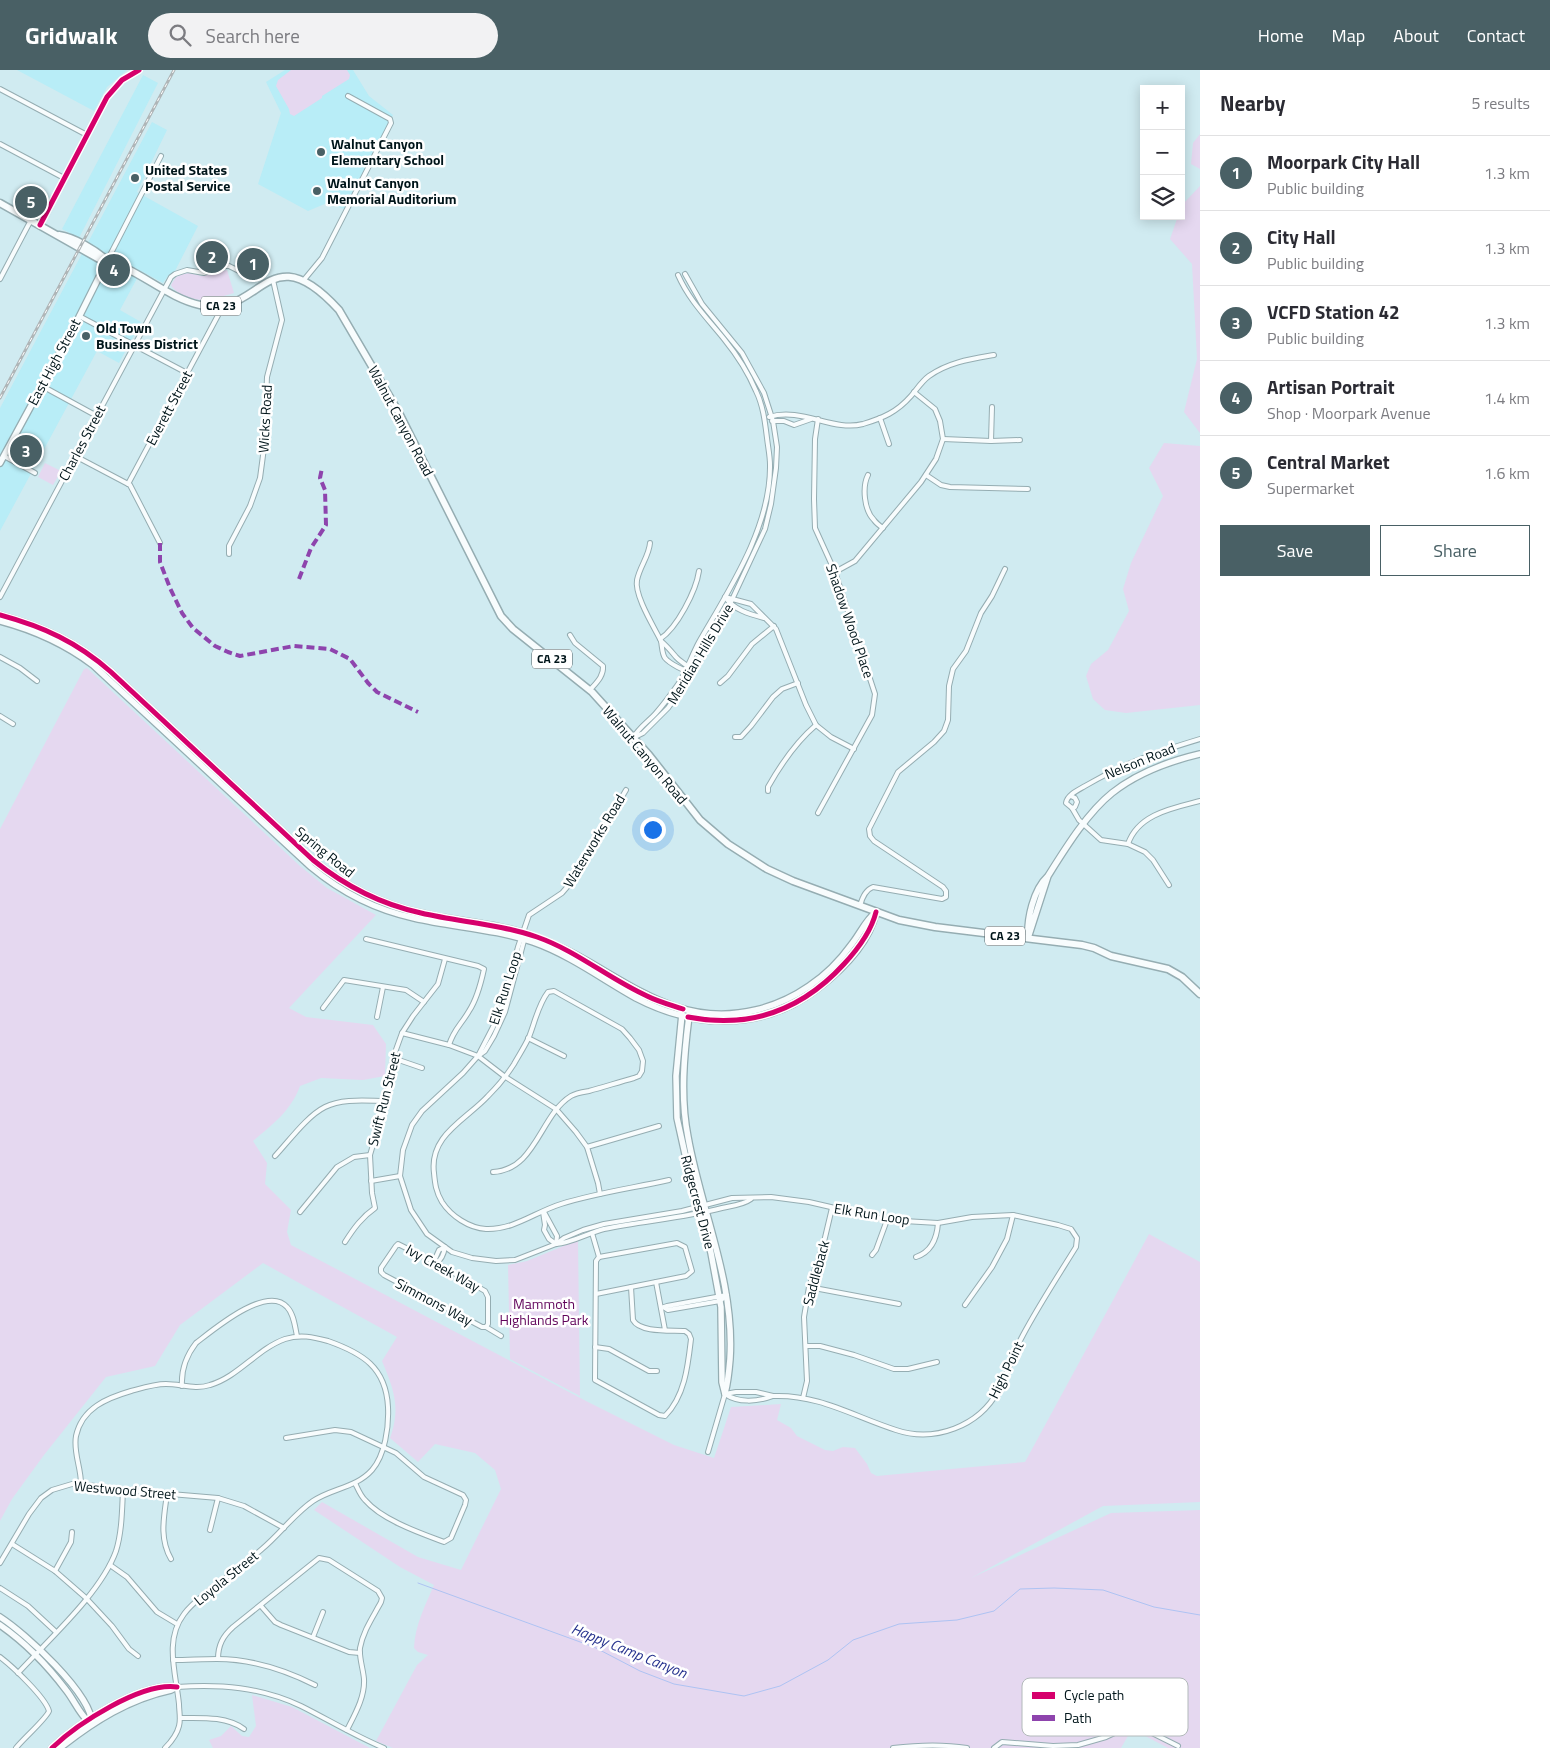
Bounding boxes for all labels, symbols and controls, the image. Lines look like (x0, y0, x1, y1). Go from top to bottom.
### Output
search box (148, 13, 498, 58)
text: Gridwalk (25, 17, 118, 53)
icon: search (166, 21, 194, 49)
text: Search here (206, 21, 300, 50)
text: Home (1258, 22, 1304, 49)
text: Map (1332, 22, 1365, 49)
text: About (1393, 22, 1439, 49)
text: Contact (1467, 22, 1525, 49)
map controls (1140, 85, 1185, 220)
button: + (1140, 85, 1185, 130)
text: Nearby (1220, 87, 1285, 119)
text: 5 results (1471, 91, 1530, 115)
button: − (1140, 130, 1185, 175)
place label: Walnut Canyon Elementary School (331, 133, 444, 170)
marker: Walnut Canyon Elementary School (315, 146, 327, 158)
text: Moorpark City Hall (1267, 147, 1420, 176)
place label: United States Postal Service (145, 159, 230, 196)
text: 1 (1232, 161, 1240, 185)
text: 1.3 km (1484, 161, 1530, 185)
marker: United States Postal Service (129, 172, 141, 184)
place label: Walnut Canyon Memorial Auditorium (327, 172, 456, 209)
button: layers (1140, 175, 1185, 220)
text: Public building (1267, 176, 1364, 200)
pin: 5 (15, 183, 47, 221)
marker: Walnut Canyon Memorial Auditorium (311, 185, 323, 197)
text: City Hall (1267, 222, 1336, 251)
text: 2 (1232, 236, 1240, 260)
text: 1.3 km (1484, 236, 1530, 260)
pin: 2 (196, 238, 228, 276)
pin: 1 (237, 245, 269, 283)
pin: 4 (98, 251, 130, 289)
text: Public building (1267, 251, 1364, 275)
road number: CA 23 (201, 297, 241, 316)
text: VCFD Station 42 (1267, 297, 1400, 326)
text: 3 (1232, 311, 1240, 335)
text: 1.3 km (1484, 311, 1530, 335)
street label: East High Street (22, 315, 85, 409)
place label: Old Town Business District (96, 317, 198, 354)
text: Public building (1267, 326, 1364, 350)
marker: Old Town Business District (80, 330, 92, 342)
street label: Walnut Canyon Road (363, 362, 439, 480)
street label: Everett Street (140, 367, 197, 449)
text: Artisan Portrait (1267, 372, 1395, 401)
street label: Wicks Road (252, 384, 277, 454)
text: 4 (1232, 386, 1240, 410)
text: 1.4 km (1484, 386, 1530, 410)
street label: Charles Street (53, 401, 110, 484)
text: Shop · Moorpark Avenue (1267, 401, 1431, 425)
pin: 3 (10, 432, 42, 470)
text: Central Market (1267, 447, 1390, 476)
text: 5 (1232, 461, 1240, 485)
text: 1.6 km (1484, 461, 1530, 485)
text: Supermarket (1267, 476, 1354, 500)
button: Save (1220, 525, 1370, 576)
button: Share (1380, 525, 1530, 576)
street label: Shadow Wood Place (821, 561, 880, 681)
street label: Meridian Hills Drive (661, 599, 738, 708)
road number: CA 23 (532, 650, 572, 668)
street label: Walnut Canyon Road (598, 701, 693, 808)
street label: Nelson Road (1101, 737, 1178, 784)
street label: Waterworks Road (557, 790, 630, 891)
your location (640, 817, 666, 843)
street label: Spring Road (291, 821, 360, 882)
road number: CA 23 (985, 926, 1025, 946)
street label: Elk Run Loop (483, 948, 526, 1027)
street label: Swift Run Street (362, 1049, 405, 1148)
street label: Ridgecrest Drive (676, 1153, 721, 1251)
street label: Elk Run Loop (833, 1197, 911, 1230)
street label: Ivy Creek Way (402, 1238, 484, 1297)
street label: Saddleback (797, 1238, 834, 1308)
street label: Simmons Way (392, 1272, 477, 1331)
park label: Mammoth Highlands Park (500, 1293, 589, 1330)
street label: High Point (983, 1338, 1028, 1402)
street label: Westwood Street (73, 1475, 177, 1504)
street label: Loyola Street (189, 1545, 262, 1610)
water label: Happy Camp Canyon (568, 1617, 691, 1684)
legend (1022, 1678, 1188, 1736)
text: Cycle path (1064, 1684, 1124, 1705)
text: Path (1064, 1707, 1092, 1728)

